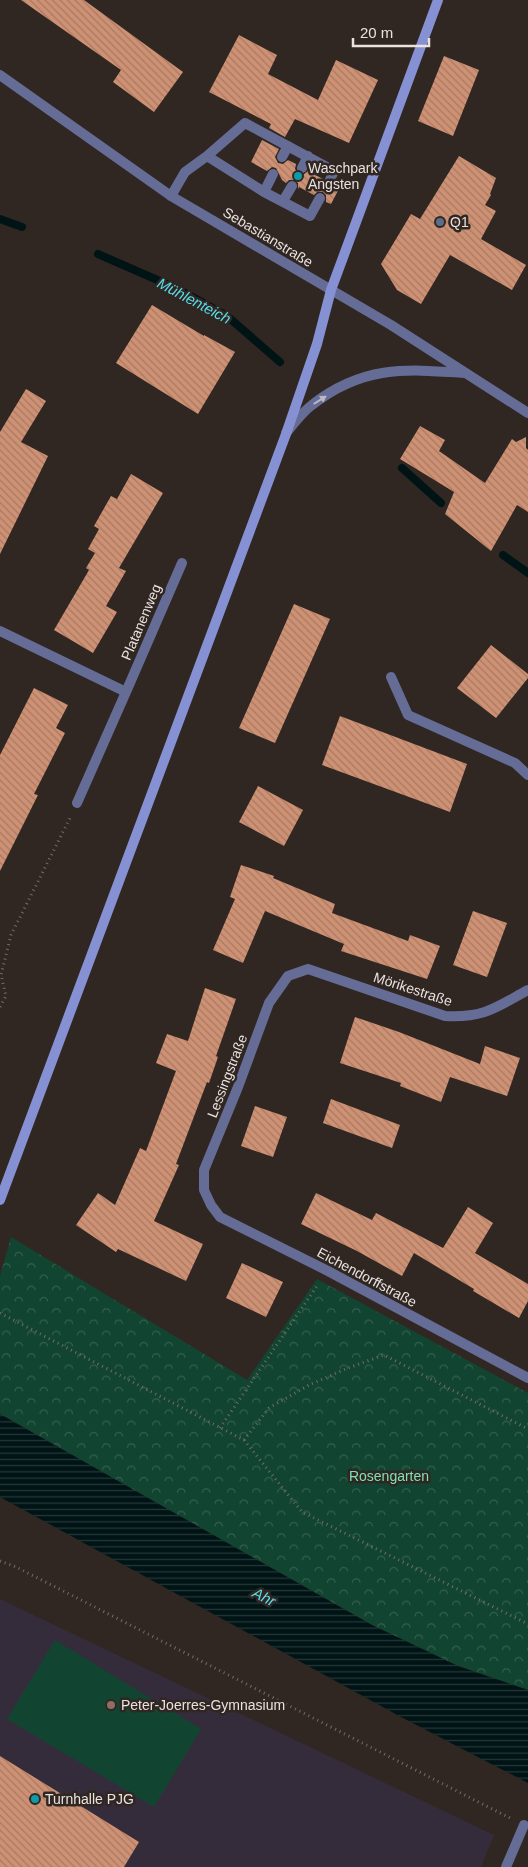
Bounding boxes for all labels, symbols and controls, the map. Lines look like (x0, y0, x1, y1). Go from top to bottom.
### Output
scale bar (353, 15, 429, 47)
text: 20 m (360, 24, 393, 41)
place label: Waschpark Angsten (308, 160, 379, 192)
marker: Waschpark Angsten (292, 170, 304, 182)
street label: Sebastianstraße (220, 204, 316, 270)
place label: Q1 (450, 214, 469, 230)
marker: Q1 (434, 216, 446, 228)
water label: Mühlenteich (155, 274, 234, 327)
one-way arrow (313, 395, 326, 404)
street label: Platanenweg (118, 582, 164, 662)
street label: Mörikestraße (372, 969, 455, 1009)
street label: Lessingstraße (204, 1032, 250, 1120)
street label: Eichendorffstraße (315, 1244, 420, 1310)
park label: Rosengarten (349, 1468, 429, 1484)
water label: Ahr (249, 1583, 279, 1610)
place label: Peter-Joerres-Gymnasium (121, 1697, 285, 1713)
marker: Peter-Joerres-Gymnasium (105, 1699, 117, 1711)
place label: Turnhalle PJG (45, 1791, 134, 1807)
marker: Turnhalle PJG (29, 1793, 41, 1805)

